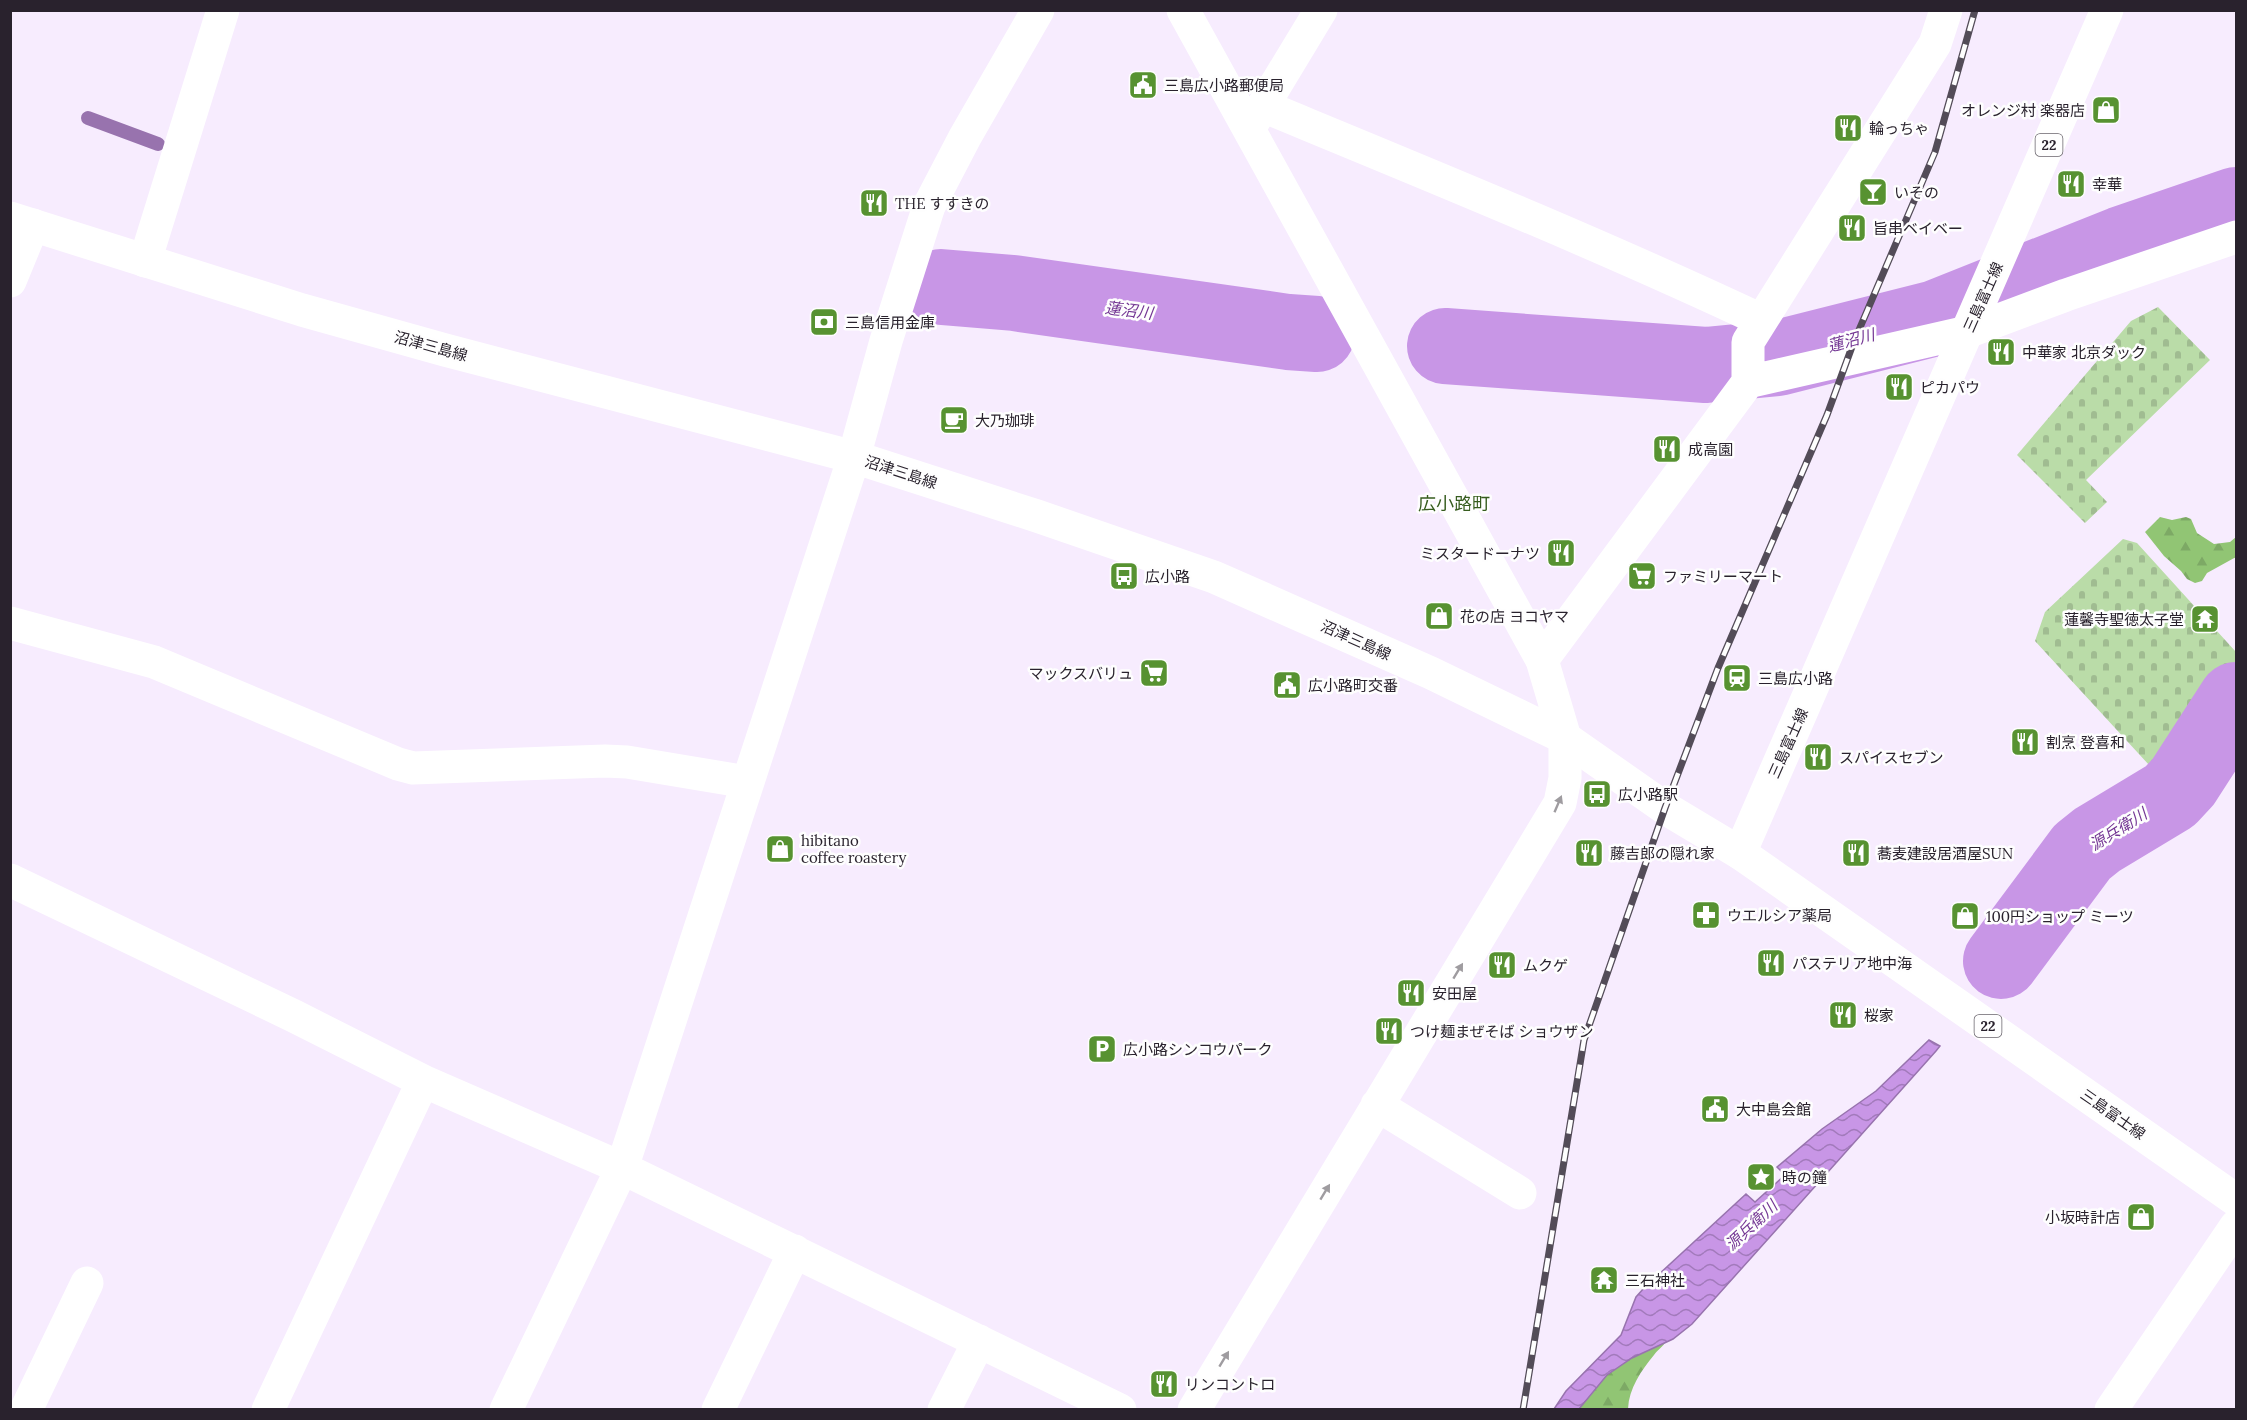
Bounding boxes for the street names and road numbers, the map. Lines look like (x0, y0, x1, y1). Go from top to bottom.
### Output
road number: 22 (2036, 134, 2062, 156)
street label: 三島富士線 (1959, 259, 2007, 335)
street label: 沼津三島線 (392, 327, 470, 365)
street label: 沼津三島線 (862, 451, 940, 493)
street label: 沼津三島線 (1318, 616, 1394, 664)
street label: 三島富士線 (1764, 705, 1812, 781)
road number: 22 (1974, 1015, 2002, 1037)
street label: 三島富士線 (2077, 1085, 2149, 1143)

